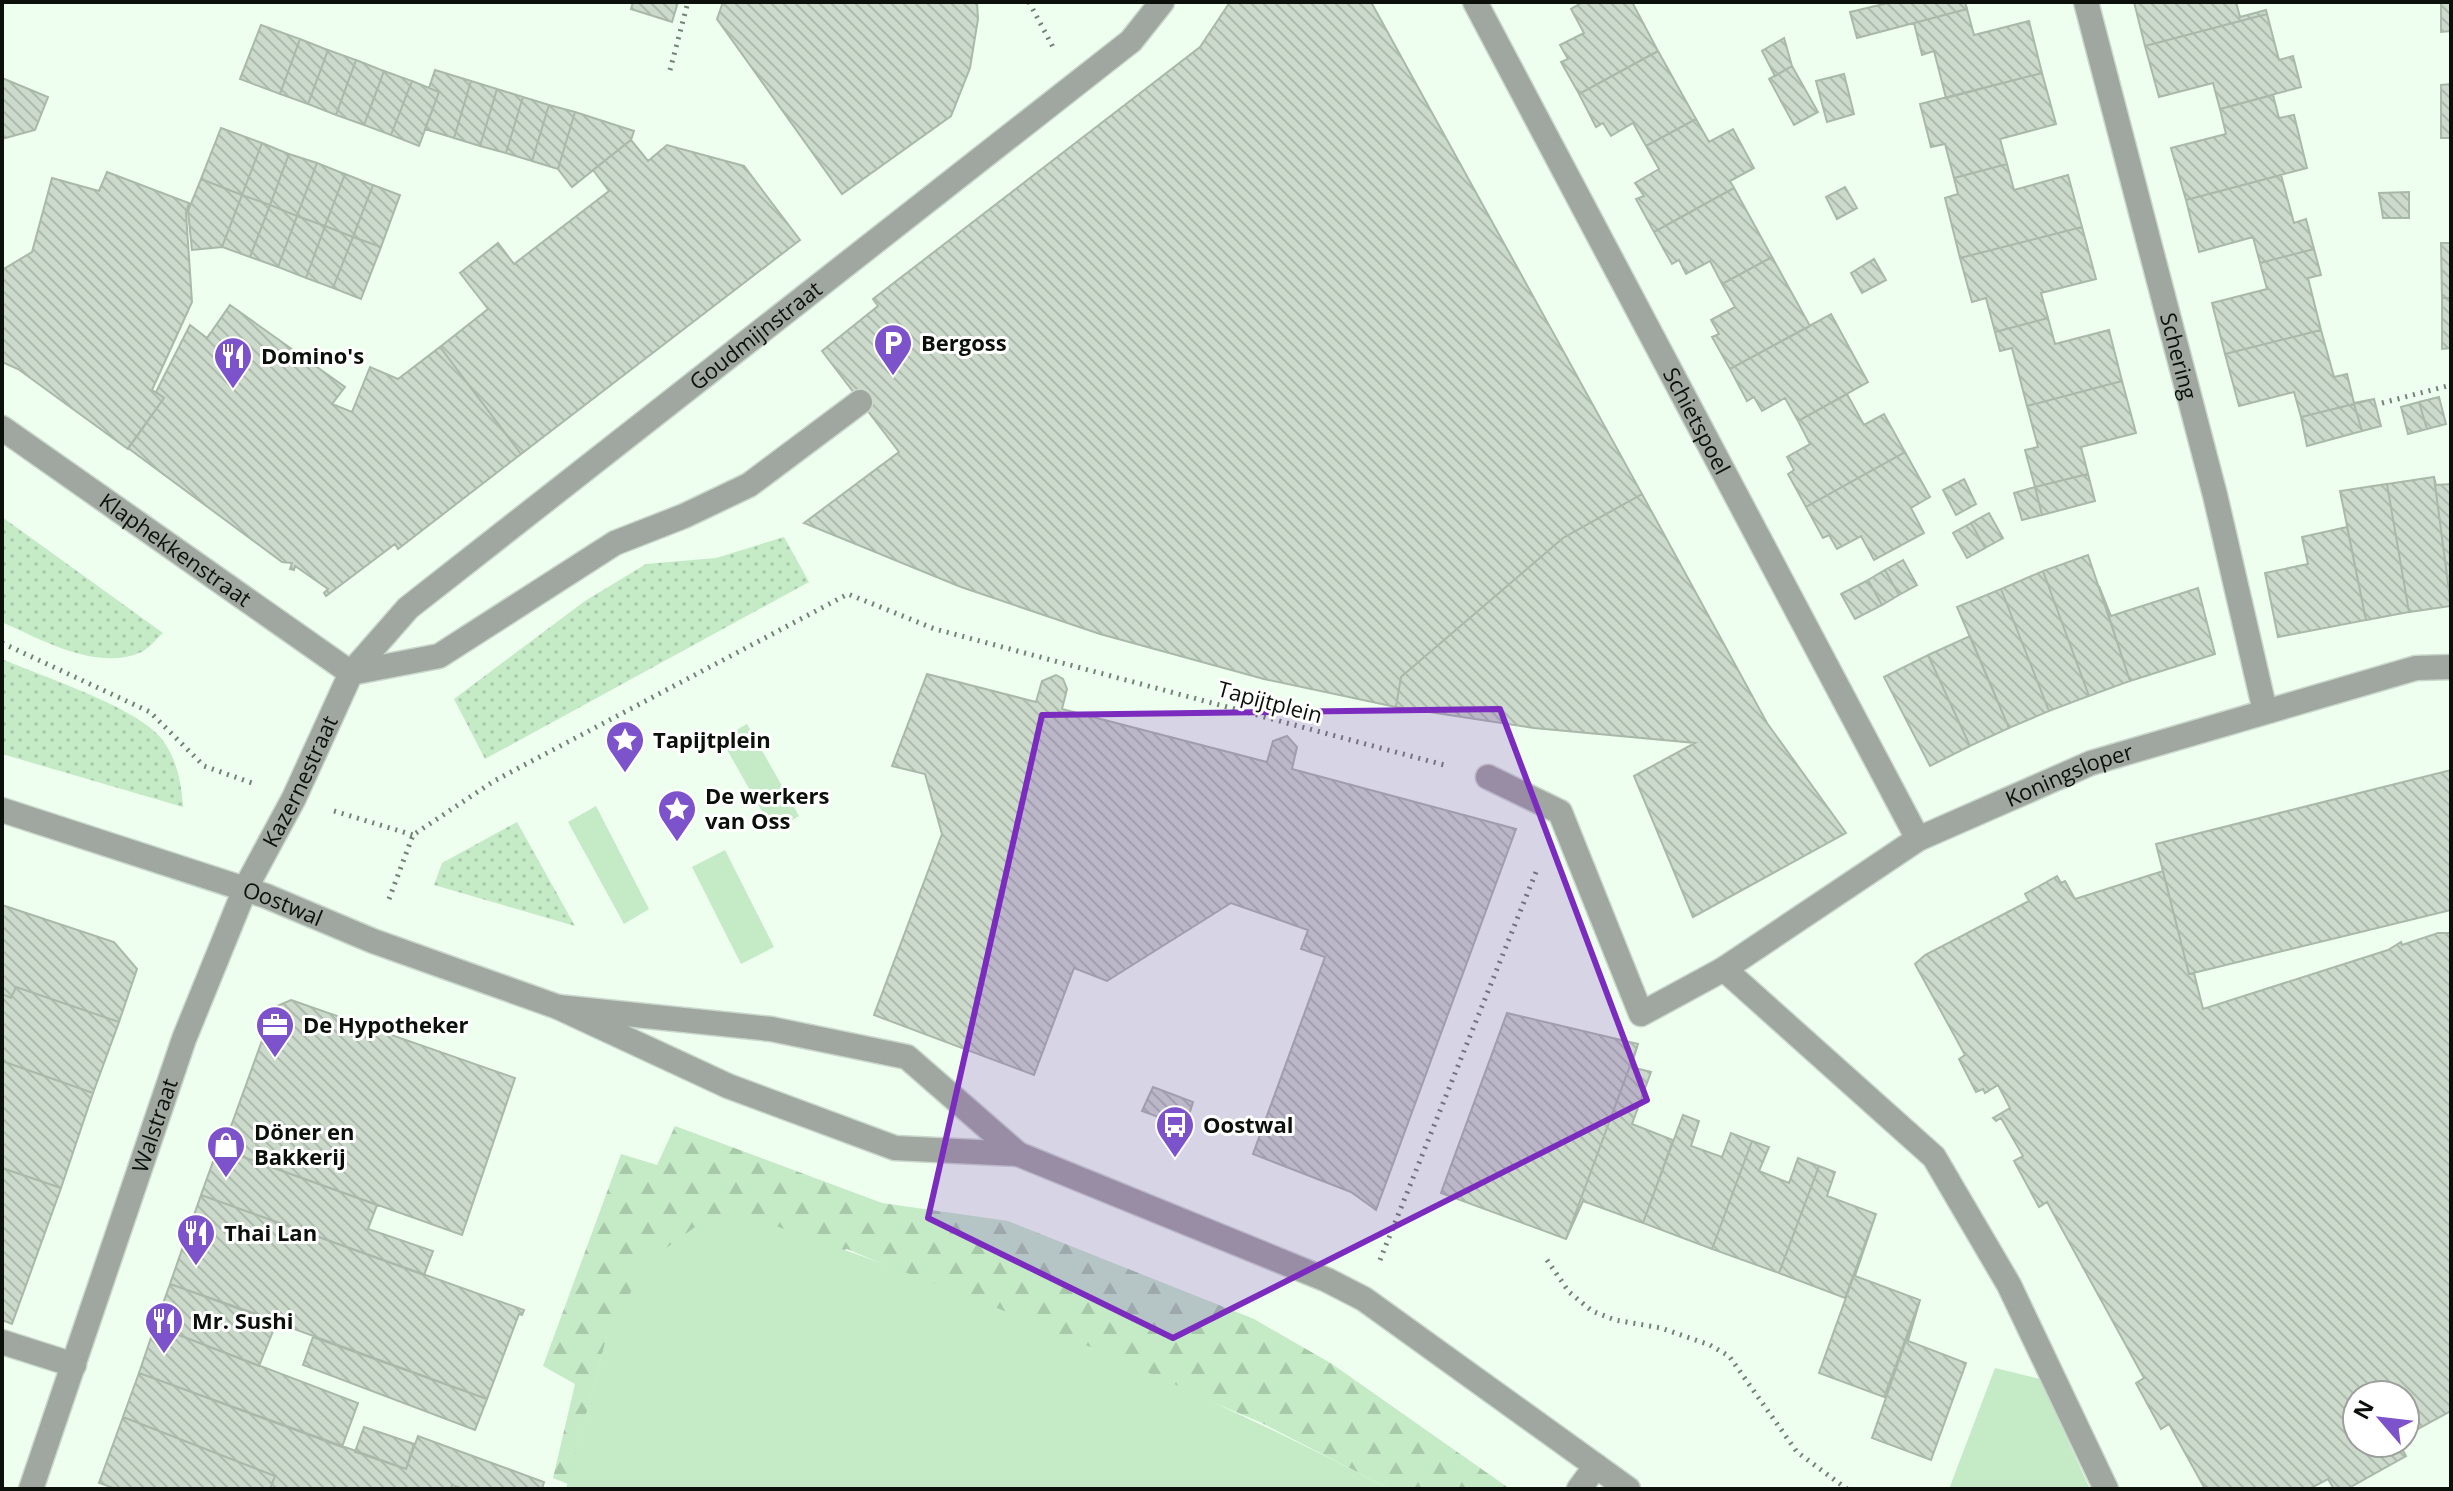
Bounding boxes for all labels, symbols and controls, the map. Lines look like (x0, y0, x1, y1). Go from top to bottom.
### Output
street label: Goudmijnstraat (682, 273, 828, 396)
street label: Schering (2154, 309, 2205, 402)
parking icon: Bergoss (872, 322, 914, 377)
place label: Bergoss (921, 327, 1007, 357)
restaurant icon: Domino's (212, 335, 254, 390)
place label: Domino's (261, 340, 364, 370)
street label: Schietspoel (1657, 362, 1738, 479)
street label: Klaphekkenstraat (94, 485, 258, 613)
street label: Tapijtplein (1215, 673, 1326, 729)
street label: Kazernestraat (254, 710, 344, 852)
place icon: Tapijtplein (604, 719, 646, 774)
place label: Tapijtplein (653, 724, 771, 754)
street label: Koningsloper (2000, 736, 2136, 813)
place label: De werkers van Oss (705, 780, 829, 835)
place icon: De werkers van Oss (656, 788, 698, 843)
street label: Oostwal (239, 874, 328, 932)
office icon: De Hypotheker (254, 1004, 296, 1059)
place label: De Hypotheker (303, 1009, 469, 1039)
street label: Walstraat (124, 1074, 184, 1176)
bus stop icon: Oostwal (1154, 1104, 1196, 1159)
place label: Oostwal (1203, 1109, 1293, 1139)
place label: Döner en Bakkerij (254, 1116, 355, 1171)
shop icon: Döner en Bakkerij (205, 1124, 247, 1179)
restaurant icon: Thai Lan (175, 1212, 217, 1267)
place label: Thai Lan (224, 1217, 317, 1247)
restaurant icon: Mr. Sushi (143, 1300, 185, 1355)
place label: Mr. Sushi (192, 1305, 293, 1335)
north arrow (2341, 1379, 2421, 1459)
text: N (2345, 1394, 2380, 1424)

